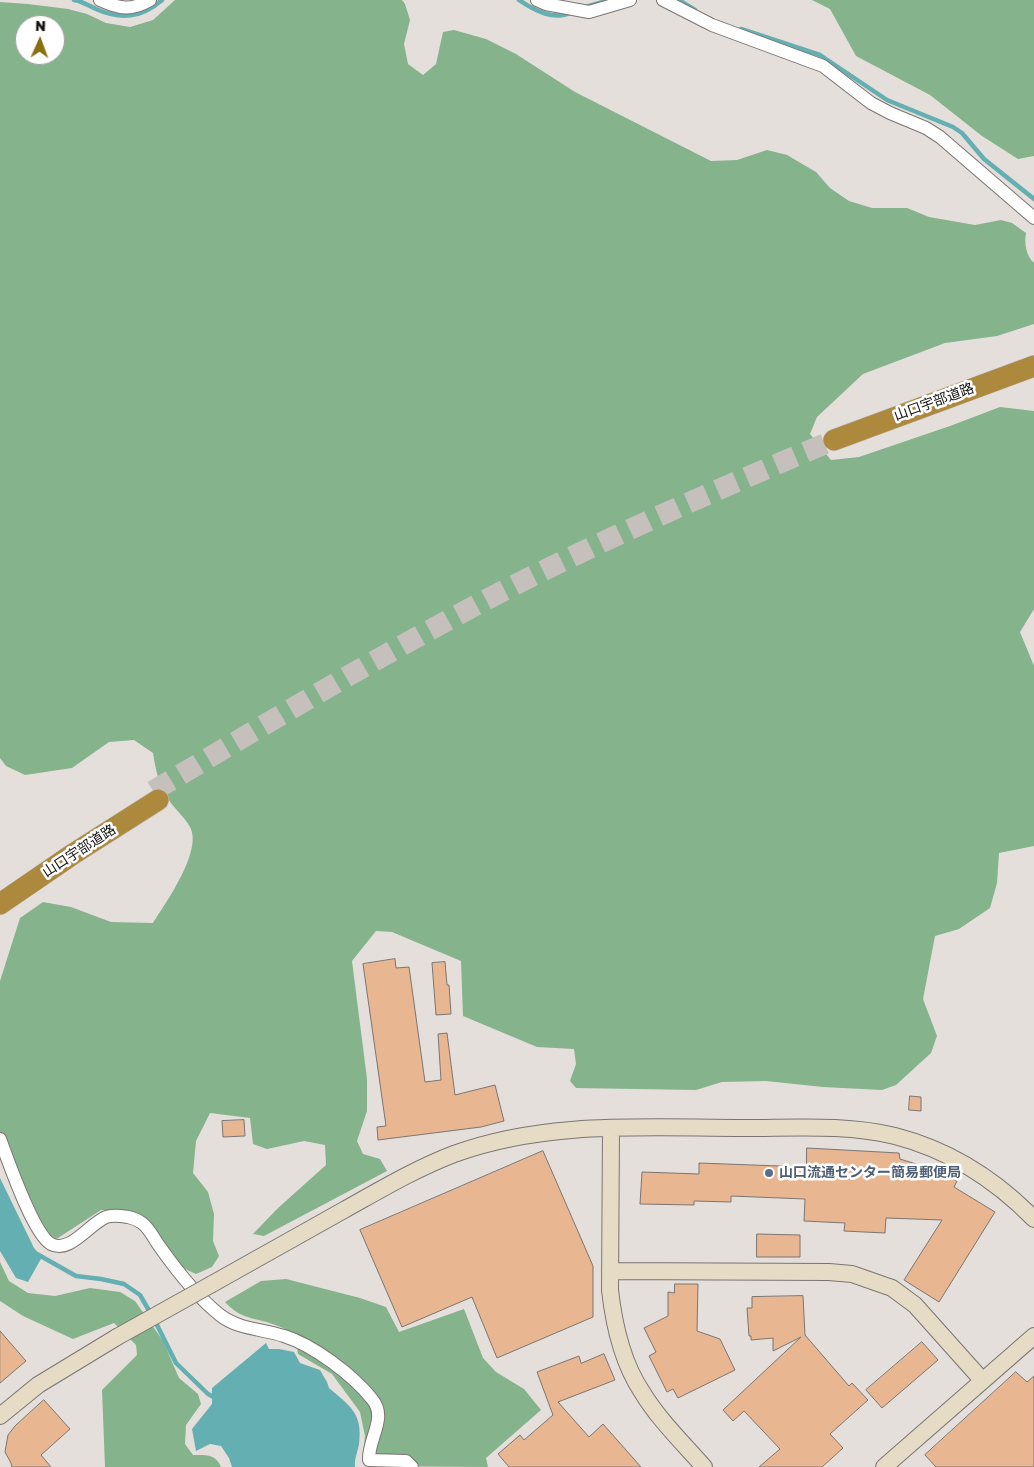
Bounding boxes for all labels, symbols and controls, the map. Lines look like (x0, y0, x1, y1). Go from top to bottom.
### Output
north arrow (15, 15, 65, 65)
text: N (35, 17, 46, 34)
street label: 山口宇部道路 (892, 380, 976, 424)
street label: 山口宇部道路 (39, 821, 119, 881)
place label: 山口流通センター簡易郵便局 (779, 1165, 961, 1181)
marker: 山口流通センター簡易郵便局 (763, 1167, 775, 1179)

